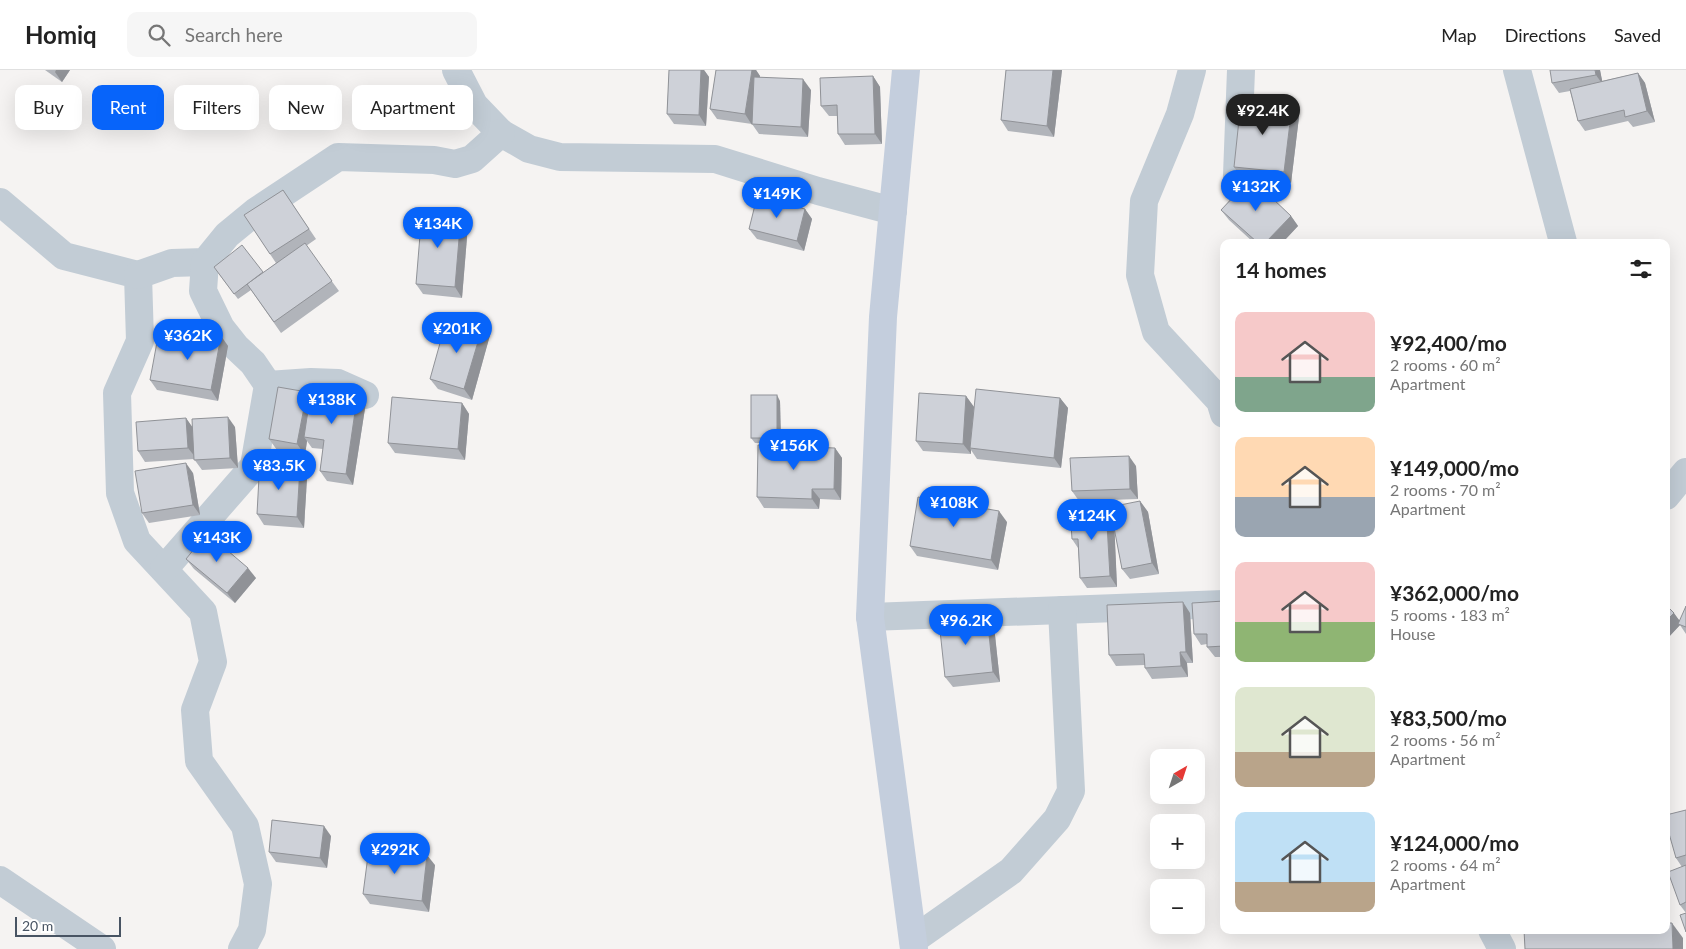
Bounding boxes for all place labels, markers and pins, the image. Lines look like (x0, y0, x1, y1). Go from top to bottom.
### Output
pin: ¥92.4K (1222, 93, 1304, 136)
pin: ¥132K (1221, 170, 1291, 212)
pin: ¥149K (742, 176, 812, 219)
pin: ¥134K (403, 206, 473, 249)
pin: ¥201K (422, 312, 492, 354)
pin: ¥362K (153, 318, 223, 361)
pin: ¥138K (297, 382, 367, 425)
pin: ¥156K (759, 428, 829, 471)
pin: ¥83.5K (238, 448, 320, 491)
pin: ¥108K (919, 486, 989, 528)
pin: ¥124K (1057, 498, 1127, 541)
pin: ¥143K (182, 520, 252, 563)
pin: ¥96.2K (925, 604, 1007, 646)
pin: ¥292K (360, 832, 430, 875)

